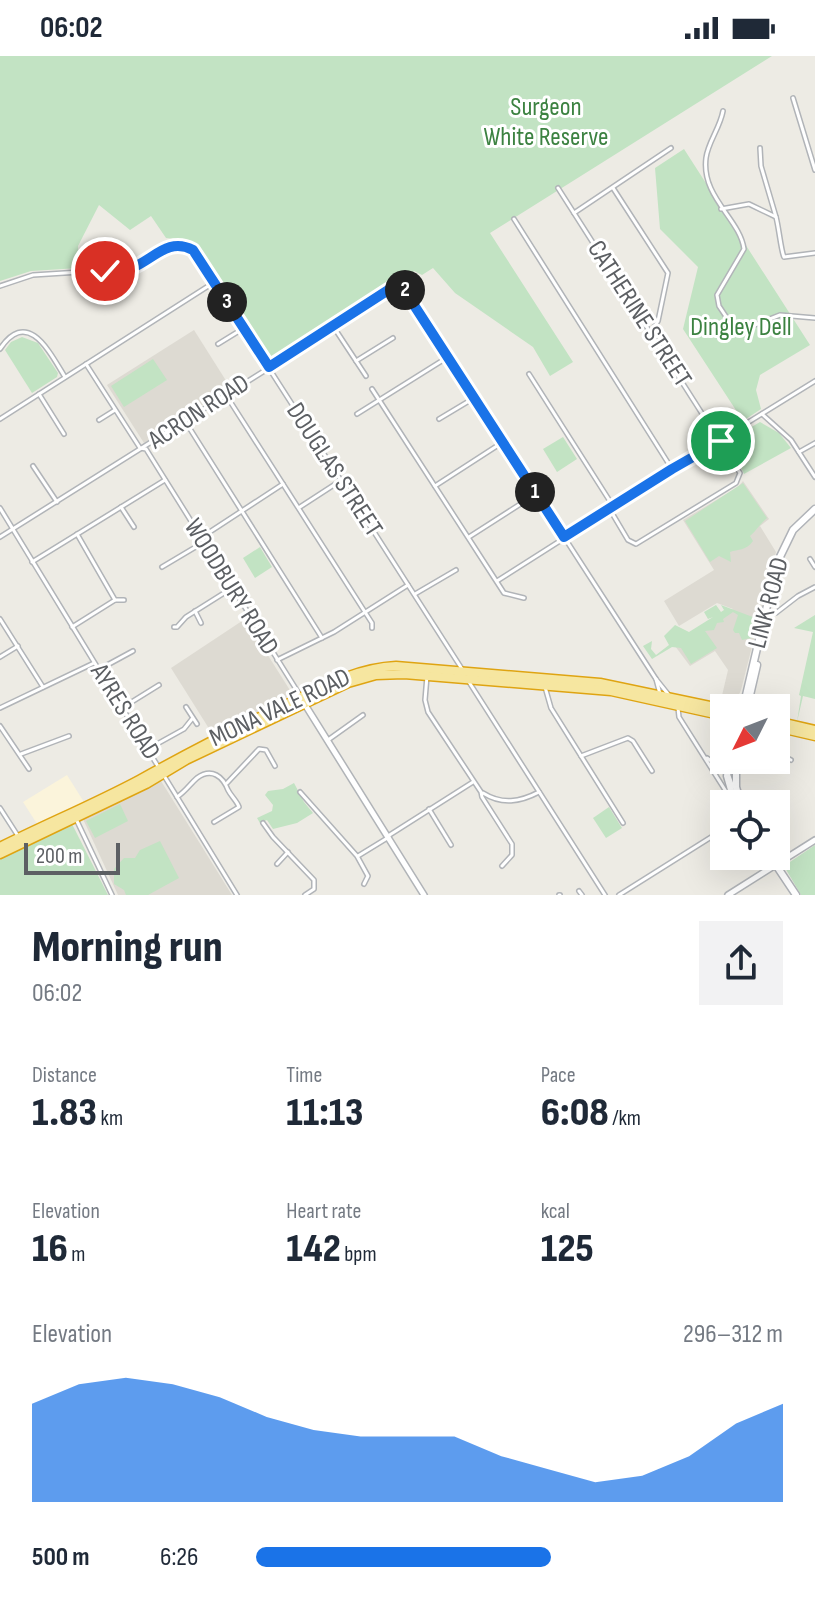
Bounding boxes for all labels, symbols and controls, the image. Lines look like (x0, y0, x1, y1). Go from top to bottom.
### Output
text: 06:02 (40, 10, 103, 46)
park label: Surgeon White Reserve (483, 92, 609, 153)
street label: CATHERINE STREET (580, 235, 698, 393)
pin (71, 237, 139, 305)
icon: check (83, 249, 127, 293)
pin: 2 (385, 270, 425, 310)
text: 2 (400, 276, 410, 303)
pin: 3 (207, 282, 247, 322)
text: 3 (222, 288, 232, 315)
park label: Dingley Dell (690, 312, 792, 343)
street label: ACRON ROAD (142, 368, 255, 457)
street label: DOUGLAS STREET (279, 397, 389, 543)
pin (687, 407, 755, 475)
icon: arrive (699, 419, 743, 463)
pin: 1 (515, 472, 555, 512)
text: 1 (531, 478, 539, 505)
street label: WOODBURY ROAD (177, 513, 285, 661)
street label: LINK ROAD (742, 554, 796, 652)
street label: AYRES ROAD (83, 657, 167, 766)
street label: MONA VALE ROAD (205, 662, 355, 754)
north arrow (710, 694, 790, 774)
map controls (710, 694, 790, 870)
button: locate (710, 790, 790, 870)
scale bar (24, 839, 120, 875)
text: 200 m (36, 843, 82, 870)
text: Morning run (32, 921, 223, 974)
button: share (699, 921, 783, 1005)
text: 06:02 (32, 978, 82, 1009)
text: Distance (32, 1062, 97, 1089)
text: Time (286, 1062, 322, 1089)
text: Pace (541, 1062, 576, 1089)
text: 1.83 (32, 1089, 97, 1137)
text: 11:13 (286, 1089, 364, 1137)
text: 6:08 (541, 1089, 609, 1137)
text: km (97, 1105, 123, 1132)
text: /km (609, 1105, 641, 1132)
text: Elevation (32, 1198, 100, 1225)
text: Heart rate (286, 1198, 361, 1225)
text: kcal (541, 1198, 570, 1225)
text: 16 (32, 1225, 68, 1273)
text: 142 (286, 1225, 341, 1273)
text: 125 (541, 1225, 594, 1273)
text: m (68, 1241, 85, 1268)
text: bpm (341, 1241, 377, 1268)
text: Elevation (32, 1319, 112, 1350)
text: 296–312 m (683, 1319, 783, 1350)
text: 500 m (32, 1542, 89, 1573)
text: 6:26 (160, 1542, 198, 1573)

